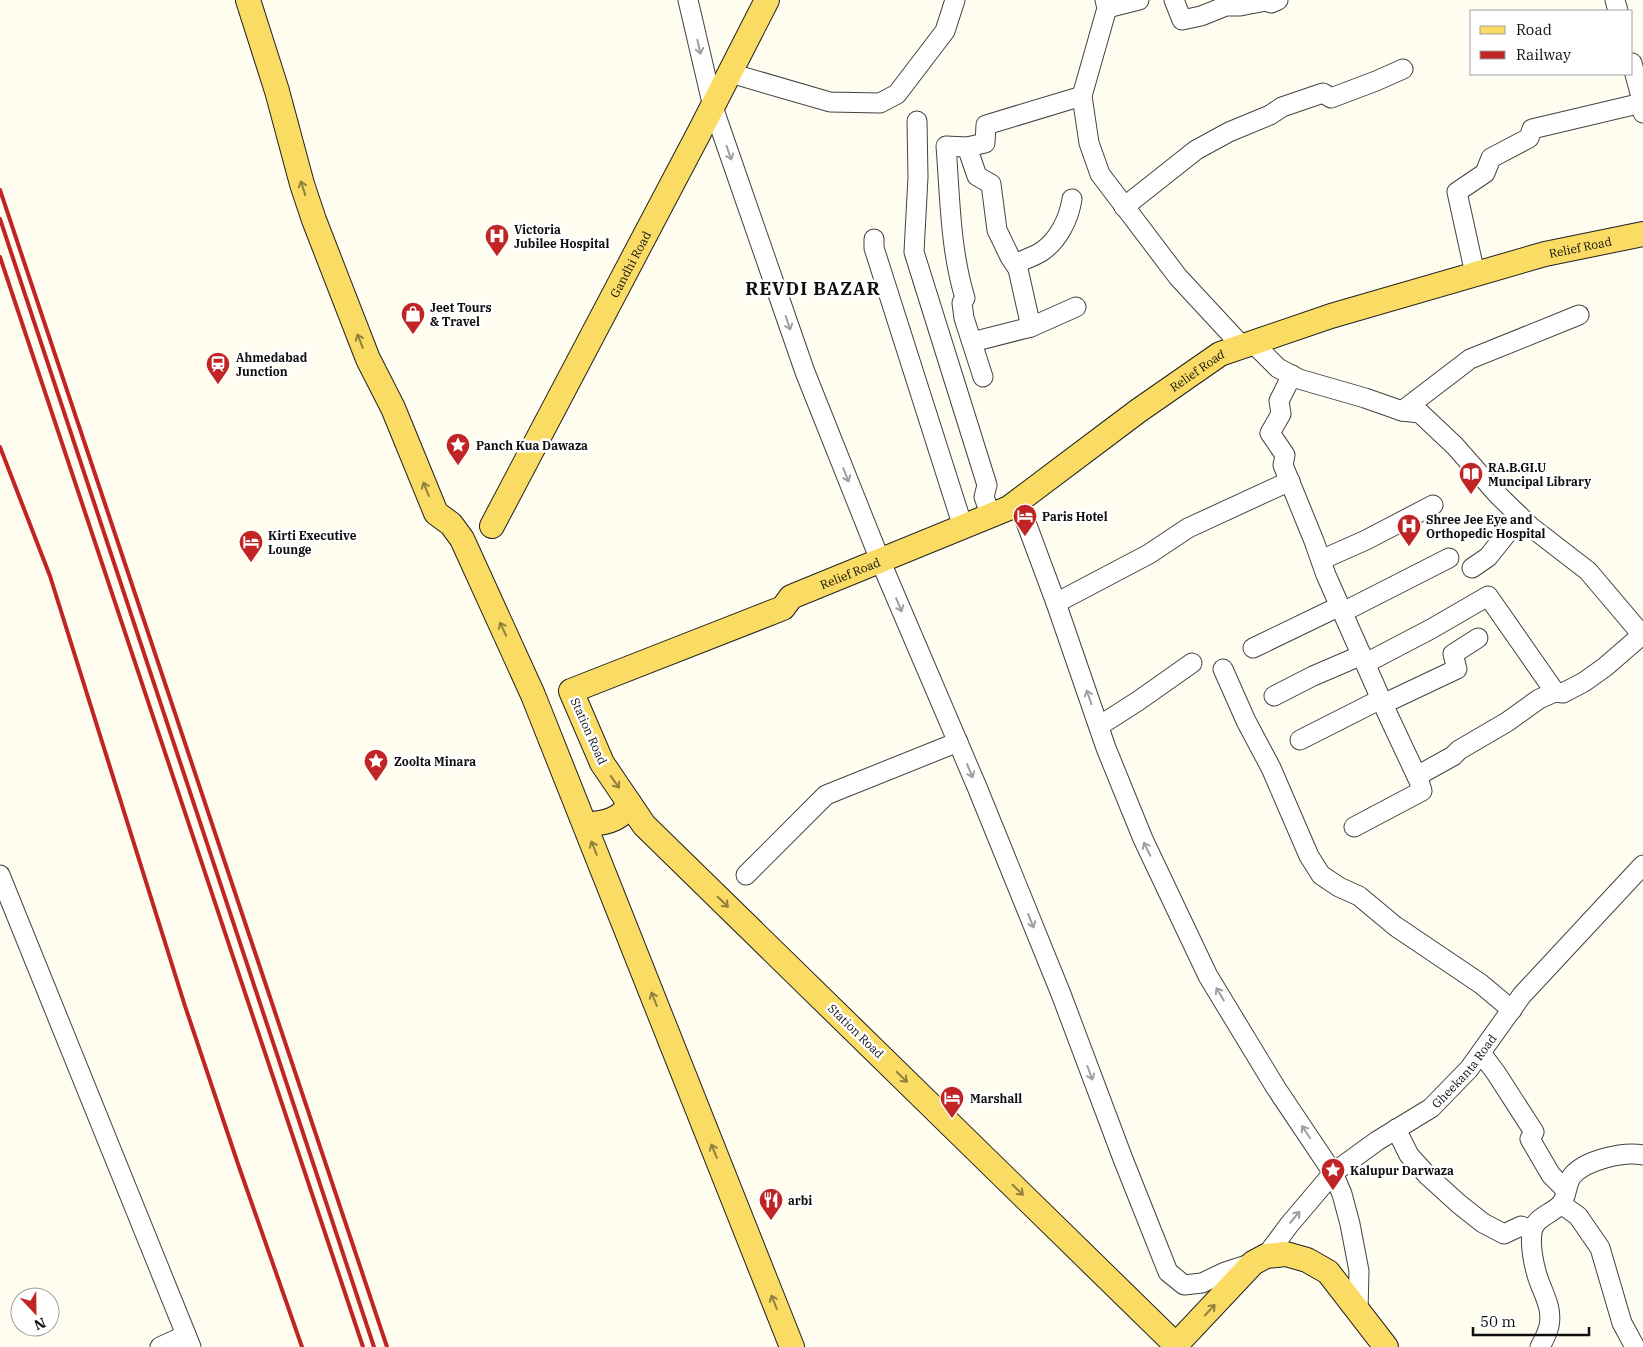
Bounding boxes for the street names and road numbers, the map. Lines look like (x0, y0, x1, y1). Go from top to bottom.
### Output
street label: Gandhi Road (606, 228, 654, 300)
street label: Relief Road (1547, 233, 1613, 261)
street label: Relief Road (1167, 346, 1226, 394)
street label: Relief Road (818, 554, 882, 592)
street label: Station Road (568, 695, 610, 767)
street label: Station Road (825, 1001, 887, 1061)
street label: Gheekanta Road (1428, 1031, 1499, 1111)

